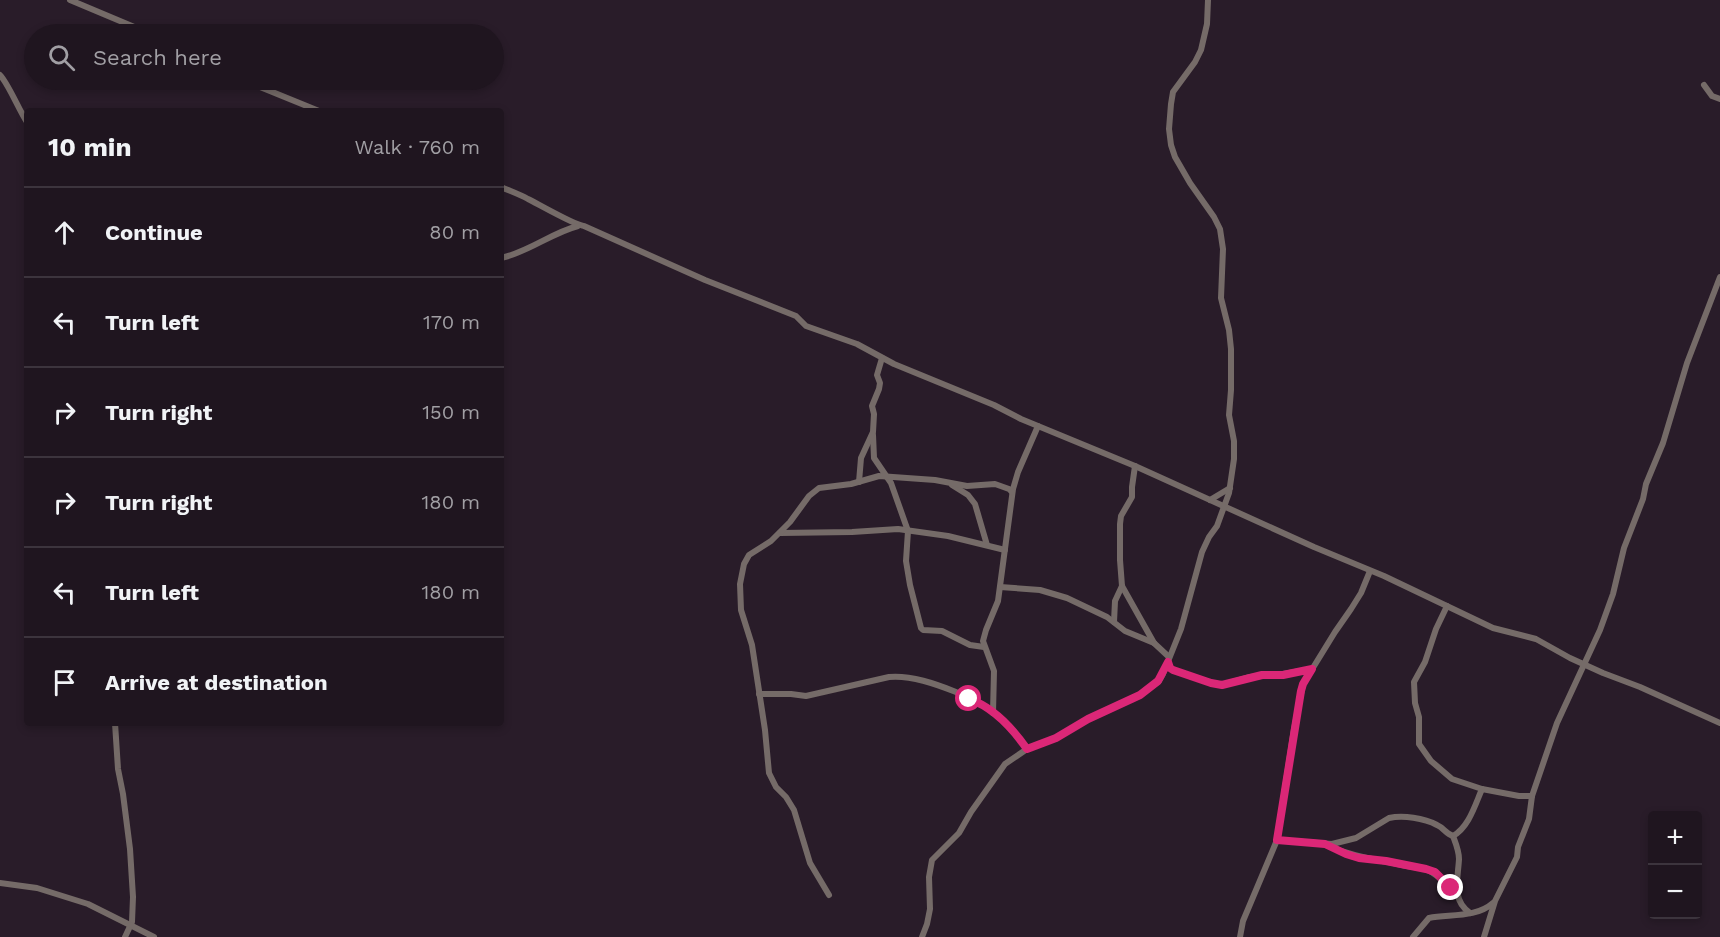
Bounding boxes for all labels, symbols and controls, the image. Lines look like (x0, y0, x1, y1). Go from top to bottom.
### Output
search box (24, 24, 504, 90)
icon: search (45, 41, 78, 74)
text: Search here (93, 45, 222, 70)
text: 10 min (48, 132, 132, 162)
text: Walk · 760 m (355, 135, 480, 159)
icon: ahead (48, 216, 81, 249)
text: Continue (105, 220, 203, 245)
text: 80 m (429, 220, 480, 244)
icon: left (48, 306, 81, 339)
text: Turn left (105, 310, 199, 335)
text: 170 m (423, 310, 480, 334)
icon: right (48, 396, 81, 429)
text: Turn right (105, 400, 212, 425)
text: 150 m (422, 400, 480, 424)
icon: right (48, 486, 81, 519)
text: Turn right (105, 490, 212, 515)
text: 180 m (422, 490, 480, 514)
icon: left (48, 576, 81, 609)
text: Turn left (105, 580, 199, 605)
text: 180 m (422, 580, 480, 604)
icon: arrive (48, 666, 81, 699)
text: Arrive at destination (105, 670, 328, 695)
route start (955, 685, 981, 711)
map controls (1648, 811, 1702, 919)
button: + (1648, 811, 1702, 865)
button: − (1648, 865, 1702, 919)
route end (1437, 874, 1463, 900)

